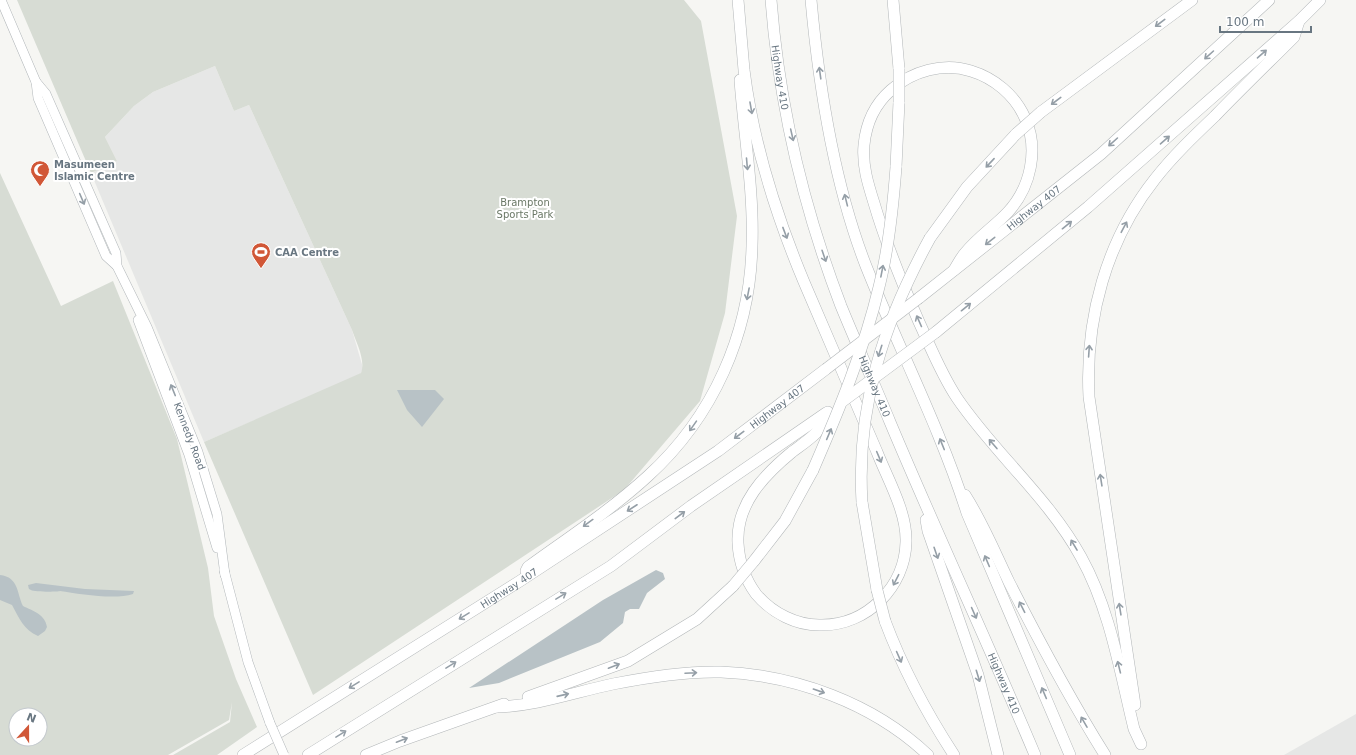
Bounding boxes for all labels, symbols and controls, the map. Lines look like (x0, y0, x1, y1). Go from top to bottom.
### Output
scale bar (1220, 8, 1311, 34)
text: 100 m (1226, 15, 1264, 29)
one-way arrow (1155, 19, 1166, 27)
street label: Highway 410 (770, 44, 790, 111)
one-way arrow (1257, 49, 1268, 58)
one-way arrow (1204, 50, 1214, 59)
one-way arrow (816, 67, 824, 80)
one-way arrow (1051, 97, 1062, 105)
one-way arrow (747, 101, 755, 114)
one-way arrow (788, 129, 796, 142)
one-way arrow (1160, 135, 1170, 144)
one-way arrow (1108, 138, 1118, 147)
one-way arrow (743, 157, 751, 170)
one-way arrow (985, 158, 994, 168)
mosque icon: Masumeen Islamic Centre (29, 159, 51, 187)
place label: Masumeen Islamic Centre (54, 159, 135, 182)
street label: Highway 407 (1005, 183, 1063, 232)
one-way arrow (79, 193, 86, 205)
one-way arrow (841, 194, 849, 207)
park label: Brampton Sports Park (497, 197, 554, 220)
one-way arrow (1061, 221, 1072, 229)
one-way arrow (1121, 221, 1128, 233)
one-way arrow (782, 227, 790, 239)
one-way arrow (985, 237, 996, 246)
sports icon: CAA Centre (250, 241, 272, 269)
place label: CAA Centre (275, 247, 339, 258)
one-way arrow (821, 249, 828, 262)
one-way arrow (879, 264, 887, 277)
one-way arrow (743, 287, 751, 300)
one-way arrow (961, 303, 972, 312)
one-way arrow (915, 316, 922, 328)
one-way arrow (876, 344, 883, 357)
one-way arrow (1085, 345, 1093, 358)
street label: Highway 410 (857, 354, 892, 419)
street label: Highway 407 (748, 382, 807, 431)
one-way arrow (168, 385, 176, 397)
street label: Kennedy Road (172, 401, 207, 472)
one-way arrow (689, 420, 697, 431)
one-way arrow (826, 428, 833, 440)
one-way arrow (734, 431, 745, 439)
one-way arrow (937, 438, 945, 450)
one-way arrow (989, 438, 998, 449)
one-way arrow (875, 450, 883, 462)
one-way arrow (1097, 474, 1105, 487)
one-way arrow (626, 504, 638, 512)
one-way arrow (674, 511, 685, 519)
one-way arrow (583, 519, 594, 527)
one-way arrow (1070, 540, 1078, 551)
one-way arrow (933, 546, 941, 558)
one-way arrow (983, 555, 991, 567)
street label: Highway 407 (478, 566, 540, 610)
one-way arrow (891, 574, 899, 586)
one-way arrow (555, 592, 567, 600)
one-way arrow (1018, 602, 1026, 614)
one-way arrow (1116, 603, 1124, 616)
one-way arrow (971, 607, 978, 619)
one-way arrow (459, 612, 470, 620)
one-way arrow (896, 651, 904, 663)
street label: Highway 410 (986, 651, 1022, 716)
one-way arrow (1114, 660, 1122, 673)
one-way arrow (445, 661, 456, 669)
one-way arrow (607, 662, 619, 670)
one-way arrow (975, 669, 982, 682)
one-way arrow (684, 670, 697, 677)
one-way arrow (349, 681, 360, 689)
one-way arrow (812, 688, 825, 695)
one-way arrow (1039, 688, 1047, 700)
one-way arrow (556, 691, 569, 699)
north arrow (8, 707, 48, 747)
text: N (25, 710, 38, 726)
one-way arrow (1080, 716, 1088, 728)
one-way arrow (335, 730, 347, 738)
one-way arrow (395, 736, 407, 744)

